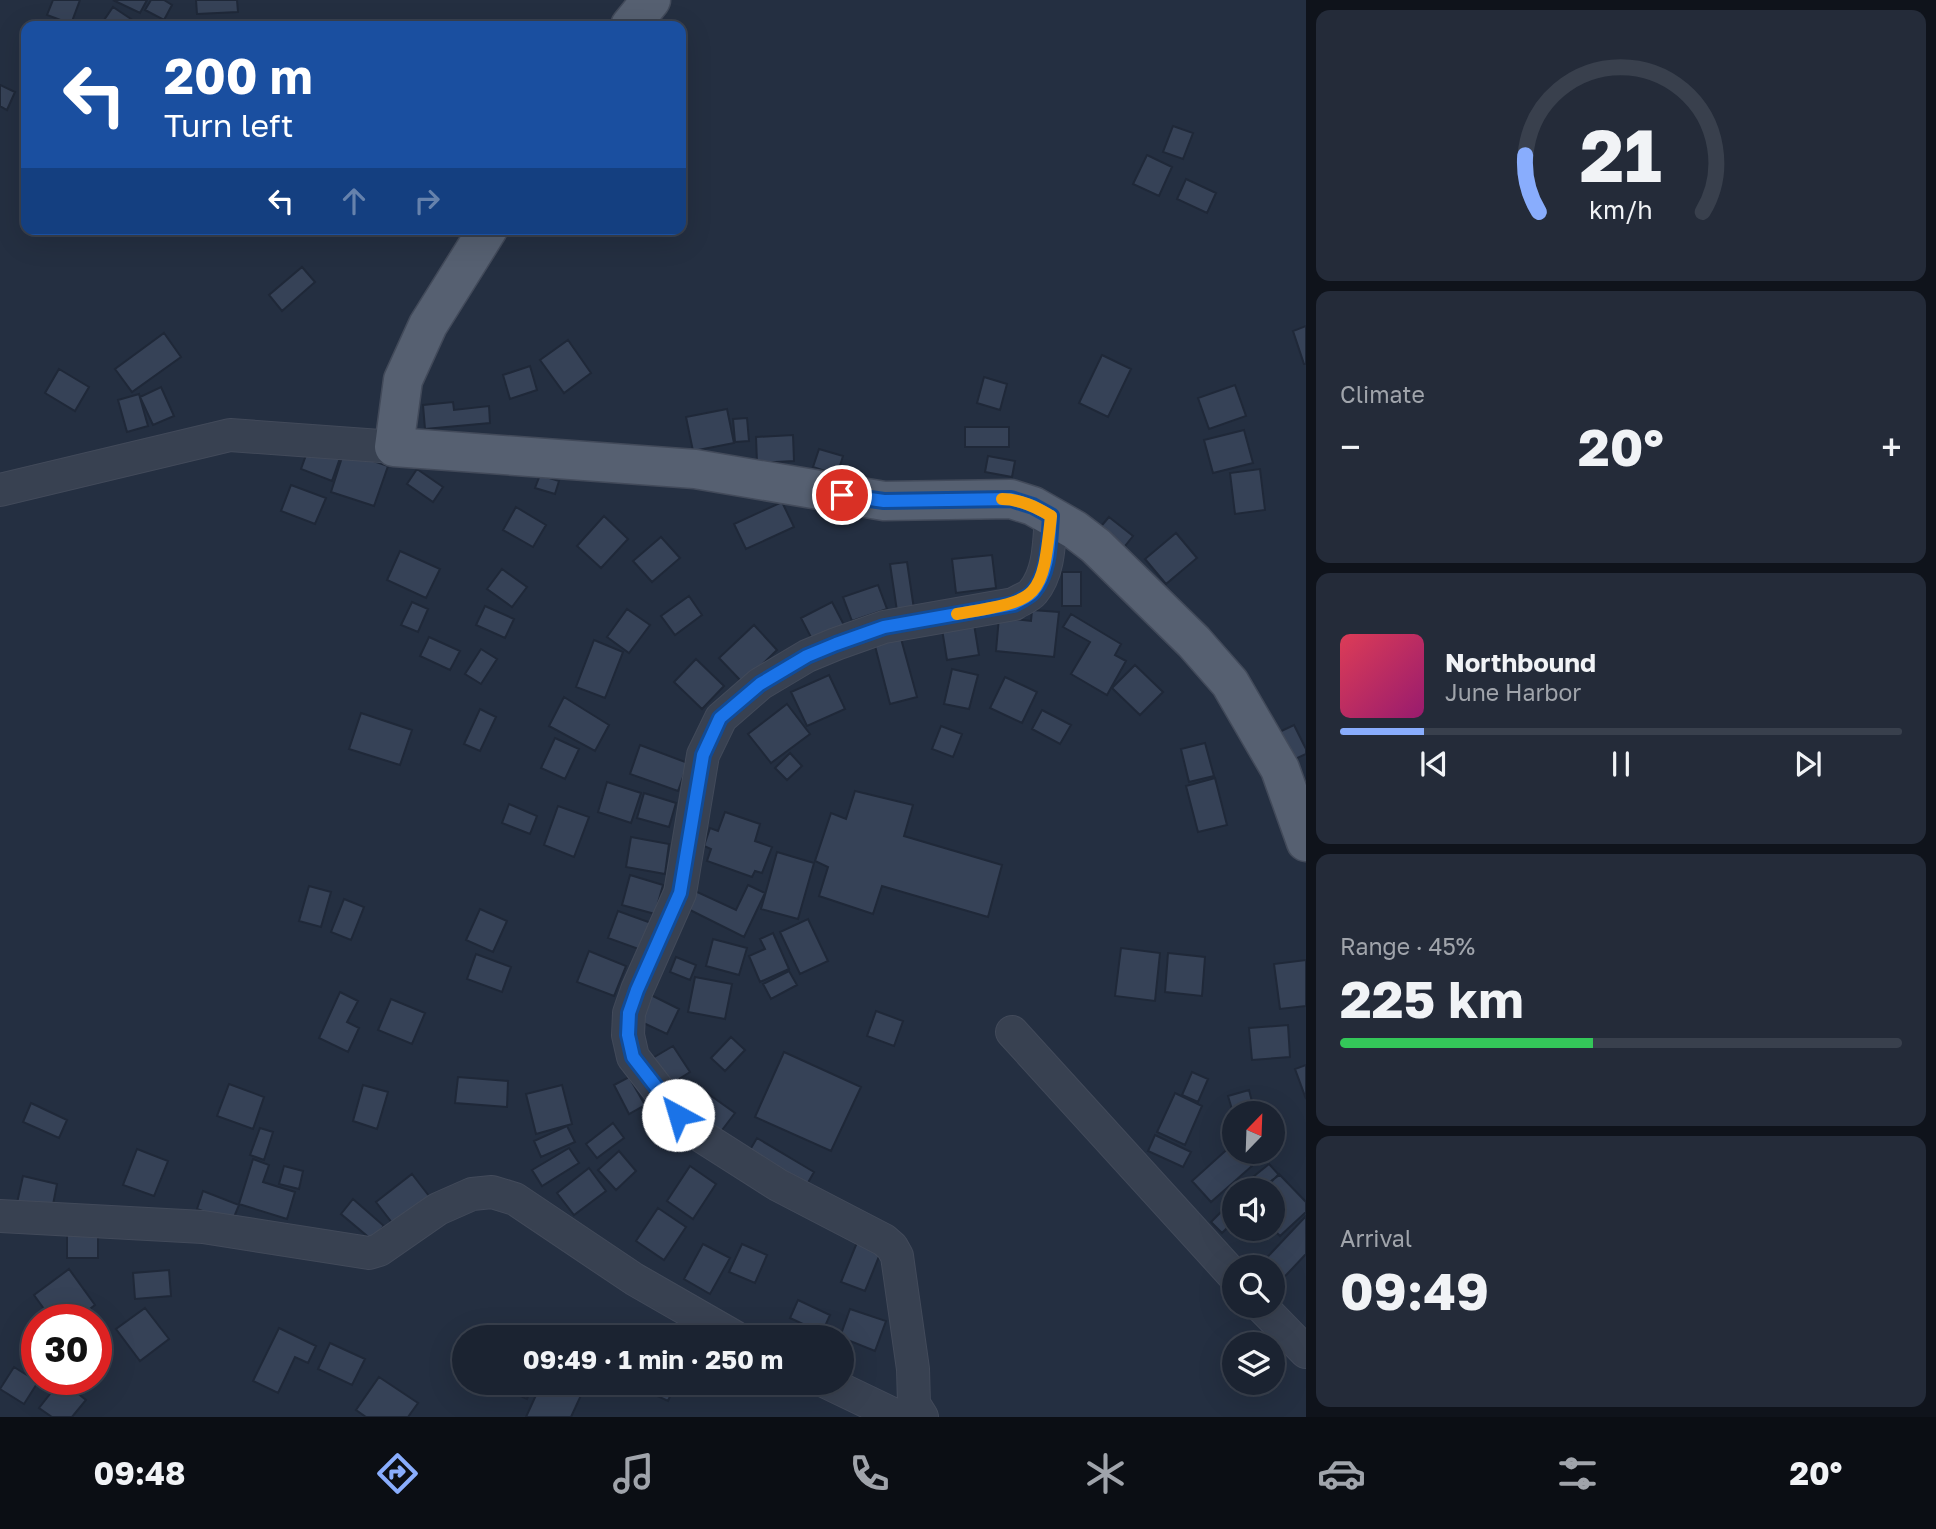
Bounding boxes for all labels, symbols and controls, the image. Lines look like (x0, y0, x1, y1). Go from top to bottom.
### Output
text: 200 m (164, 46, 313, 105)
icon: left (49, 49, 140, 140)
text: Turn left (164, 106, 293, 144)
text: 21 (1580, 111, 1662, 198)
icon: left (262, 182, 300, 220)
icon: ahead (335, 182, 373, 220)
icon: right (408, 182, 446, 220)
text: km/h (1589, 194, 1653, 225)
text: Climate (1340, 380, 1425, 408)
text: 20° (1578, 415, 1664, 477)
text: − (1340, 424, 1361, 469)
text: + (1881, 424, 1902, 469)
pin (812, 465, 872, 525)
icon: arrive (823, 476, 861, 514)
text: Northbound (1445, 647, 1596, 678)
text: June Harbor (1445, 678, 1581, 706)
icon: previous (1415, 745, 1453, 783)
icon: pause (1602, 745, 1640, 783)
icon: next (1789, 745, 1827, 783)
text: Range · 45% (1340, 932, 1475, 960)
text: 225 km (1340, 967, 1524, 1029)
position arrow (641, 1078, 715, 1152)
north arrow (1222, 1101, 1284, 1164)
map controls (1222, 1101, 1285, 1395)
button: sound (1222, 1178, 1285, 1241)
text: Arrival (1340, 1224, 1412, 1252)
button: search (1222, 1255, 1285, 1318)
text: 09:49 (1340, 1259, 1489, 1321)
speed limit sign: 30 (21, 1304, 112, 1395)
button: layers (1222, 1332, 1285, 1395)
text: 09:49 · 1 min · 250 m (523, 1344, 783, 1375)
icon: directions (373, 1449, 422, 1498)
icon: music (609, 1449, 658, 1498)
icon: phone (845, 1449, 894, 1498)
icon: climate (1081, 1449, 1130, 1498)
icon: car (1317, 1449, 1366, 1498)
icon: filters (1553, 1449, 1602, 1498)
text: 09:48 (94, 1454, 185, 1492)
text: 20° (1790, 1454, 1842, 1492)

